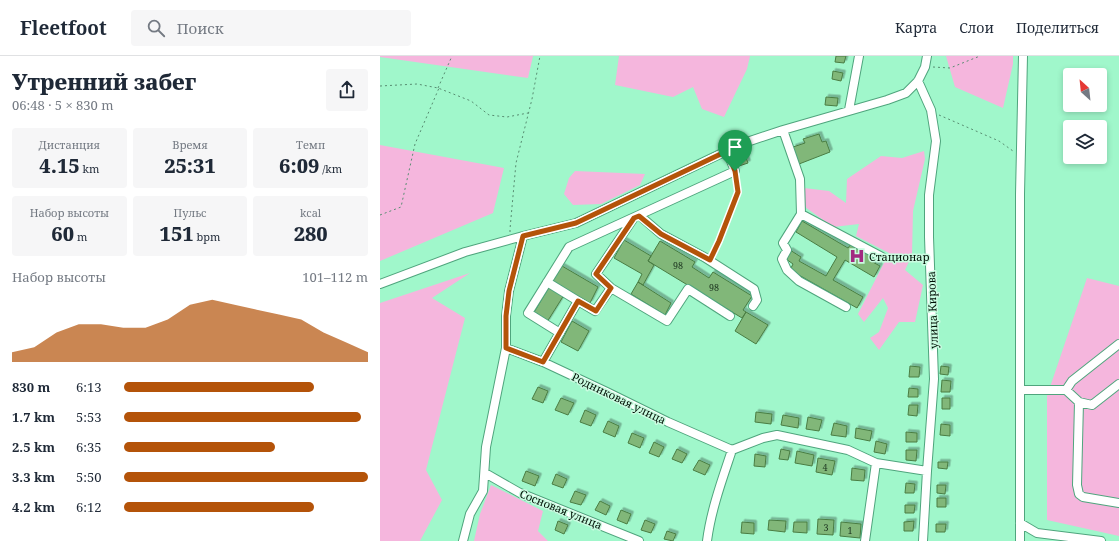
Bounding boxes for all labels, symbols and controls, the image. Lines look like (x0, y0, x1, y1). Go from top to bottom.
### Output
search box (131, 10, 411, 46)
text: Fleetfoot (20, 15, 107, 41)
icon: search (145, 17, 167, 39)
text: Поиск (177, 18, 224, 38)
text: Карта (895, 18, 937, 37)
text: Слои (959, 18, 994, 37)
text: Поделиться (1016, 18, 1099, 37)
text: Утренний забег (12, 66, 196, 96)
north arrow (1063, 68, 1107, 112)
map controls (1063, 68, 1107, 164)
button: share (326, 69, 368, 111)
text: 06:48 · 5 × 830 m (12, 96, 114, 114)
button: layers (1063, 120, 1107, 164)
pin (718, 130, 752, 171)
icon: arrive (724, 136, 746, 158)
text: Дистанция (39, 137, 100, 152)
text: Время (172, 137, 208, 152)
text: Темп (296, 137, 325, 152)
text: 4.15 (39, 152, 80, 179)
text: 25:31 (164, 152, 216, 179)
text: 6:09 (279, 152, 319, 179)
text: km (80, 161, 99, 176)
text: /km (319, 161, 342, 176)
text: Набор высоты (30, 205, 109, 220)
text: Пульс (173, 205, 206, 220)
text: kcal (300, 205, 321, 220)
text: 60 (51, 220, 74, 247)
text: 151 (160, 220, 194, 247)
text: 280 (294, 220, 328, 247)
text: m (74, 229, 87, 244)
text: bpm (194, 229, 220, 244)
hospital icon: Стационар (848, 247, 866, 265)
place label: Стационар (869, 249, 930, 264)
house number: 98 (673, 259, 683, 272)
text: Набор высоты (12, 268, 106, 286)
text: 101–112 m (302, 268, 368, 286)
street label: улица Кирова (923, 271, 941, 349)
house number: 98 (709, 281, 719, 294)
street label: Родниковая улица (569, 369, 669, 427)
text: 830 m (12, 378, 50, 396)
text: 6:13 (76, 378, 102, 396)
text: 1.7 km (12, 408, 55, 426)
text: 5:53 (76, 408, 102, 426)
text: 2.5 km (12, 438, 55, 456)
text: 6:35 (76, 438, 102, 456)
house number: 4 (822, 461, 828, 474)
text: 3.3 km (12, 468, 55, 486)
text: 5:50 (76, 468, 102, 486)
street label: Сосновая улица (518, 486, 604, 532)
text: 4.2 km (12, 498, 55, 516)
text: 6:12 (76, 498, 102, 516)
house number: 3 (823, 521, 829, 534)
house number: 1 (847, 524, 853, 537)

